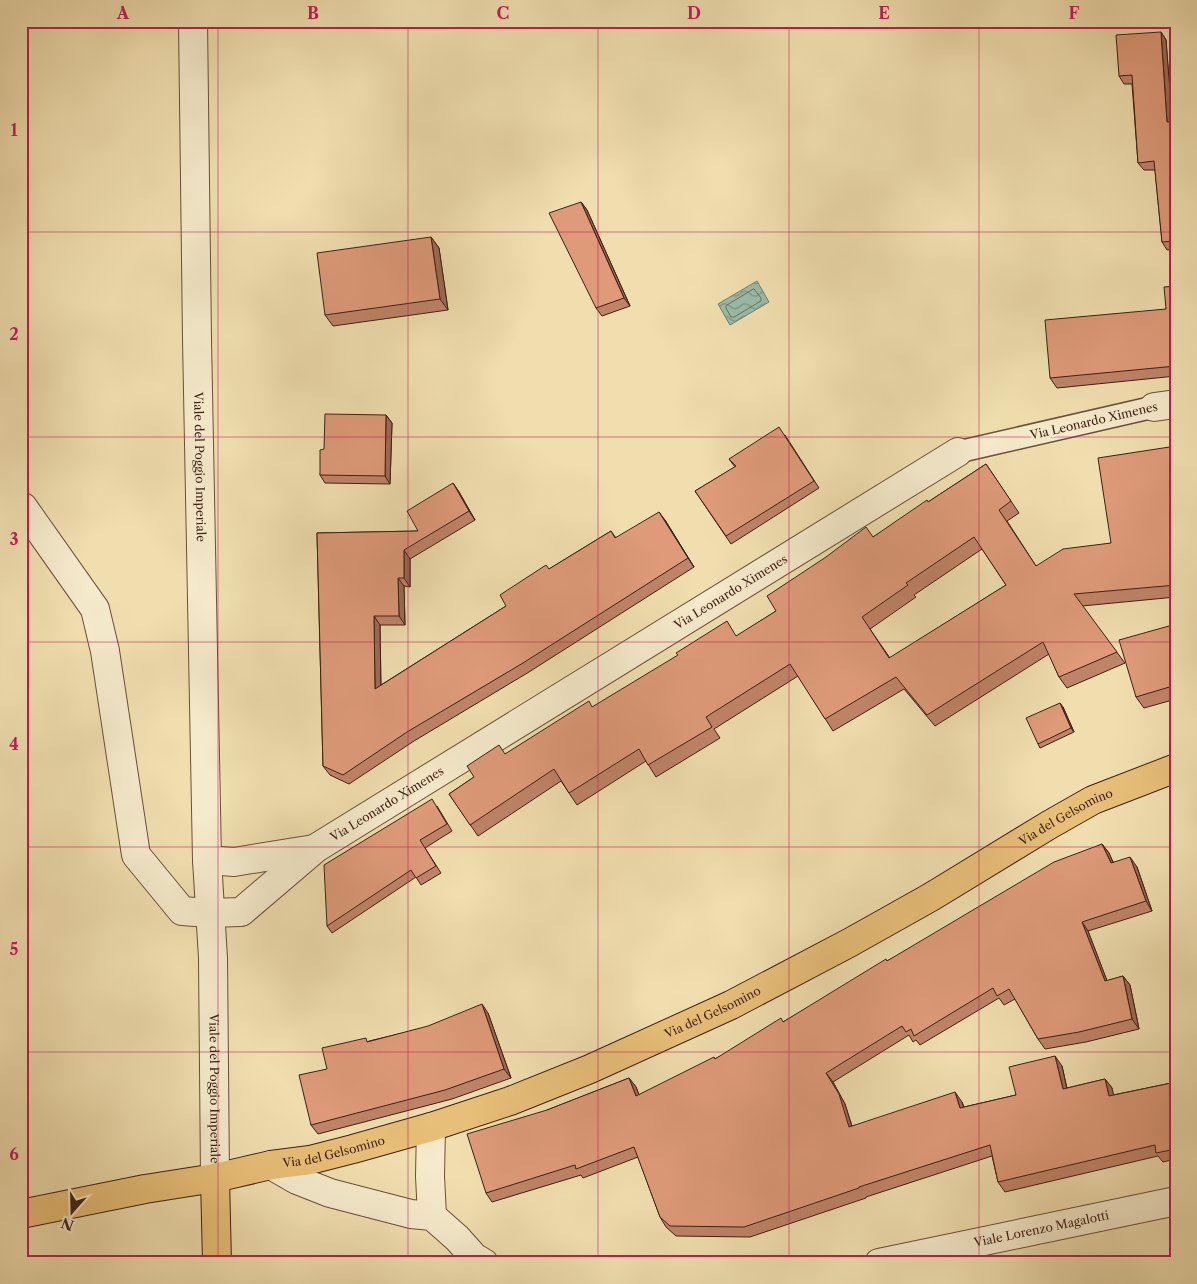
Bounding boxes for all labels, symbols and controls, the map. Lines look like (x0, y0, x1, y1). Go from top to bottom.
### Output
text: A (116, 3, 130, 23)
text: B (307, 3, 319, 23)
text: C (497, 3, 509, 23)
text: D (687, 3, 701, 23)
text: E (878, 3, 890, 23)
text: F (1069, 3, 1080, 23)
text: 1 (10, 120, 18, 140)
text: 2 (9, 324, 19, 344)
street label: Viale del Poggio Imperiale (191, 391, 209, 542)
street label: Via Leonardo Ximenes (1028, 399, 1159, 443)
text: 3 (9, 529, 19, 549)
street label: Via Leonardo Ximenes (670, 551, 790, 633)
text: 4 (9, 734, 19, 754)
street label: Via Leonardo Ximenes (326, 763, 446, 845)
street label: Via del Gelsomino (1015, 785, 1115, 849)
text: 5 (10, 939, 19, 959)
street label: Via del Gelsomino (661, 983, 763, 1042)
street label: Viale del Poggio Imperiale (206, 1013, 223, 1164)
street label: Via del Gelsomino (281, 1132, 387, 1171)
text: 6 (9, 1144, 19, 1164)
north arrow (48, 1186, 98, 1236)
street label: Viale Lorenzo Magalotti (972, 1207, 1111, 1250)
text: N (59, 1214, 76, 1235)

